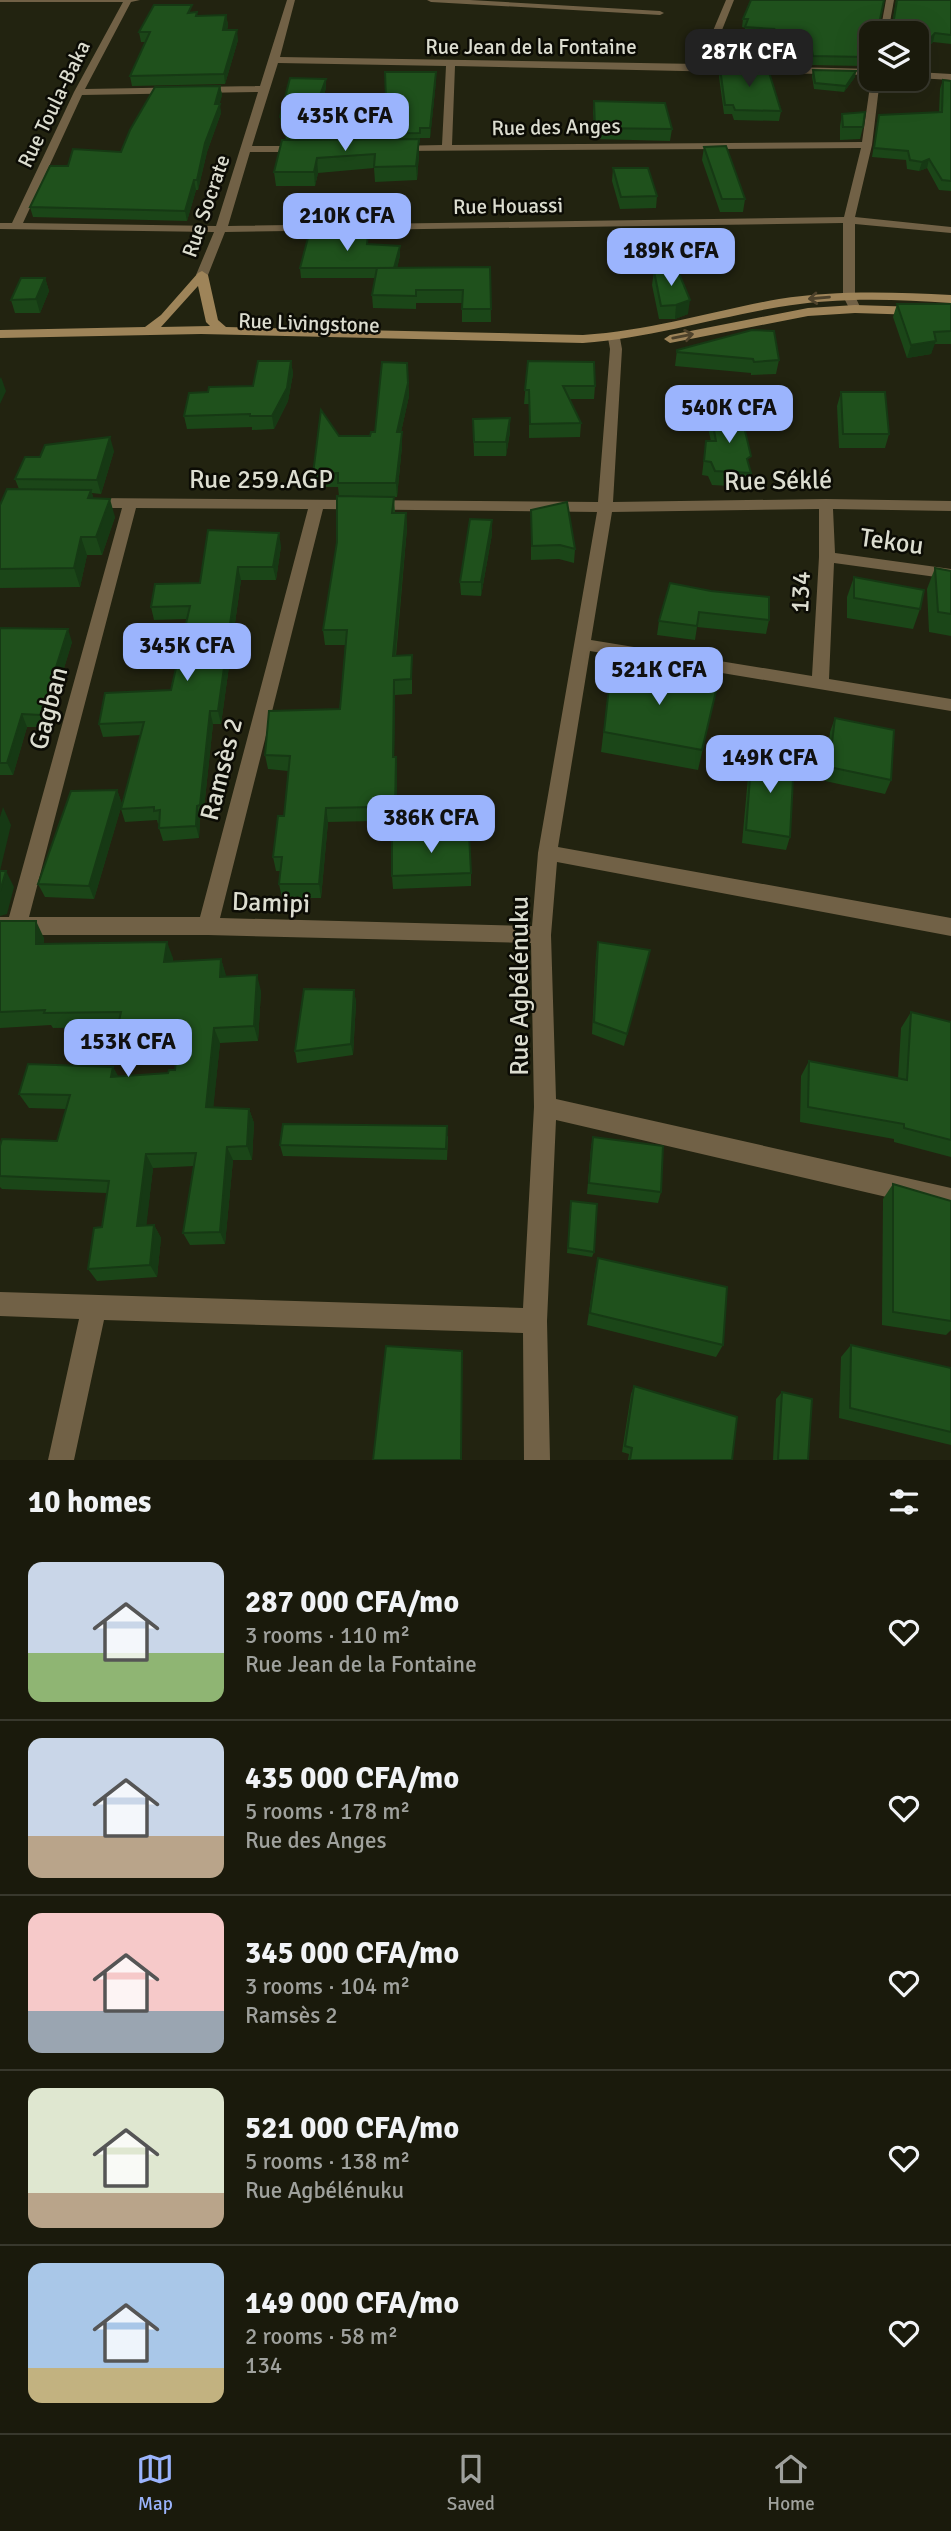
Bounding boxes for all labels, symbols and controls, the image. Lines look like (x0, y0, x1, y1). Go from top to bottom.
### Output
map controls (859, 21, 929, 91)
button: layers (859, 21, 929, 91)
pin: 287K CFA (677, 29, 821, 89)
street label: Rue Jean de la Fontaine (425, 34, 637, 60)
street label: Rue Toula-Baka (12, 36, 96, 172)
text: 287K CFA (701, 37, 797, 66)
pin: 435K CFA (273, 94, 417, 153)
text: 435K CFA (297, 101, 393, 130)
street label: Rue des Anges (491, 113, 621, 141)
street label: Rue Socrate (176, 151, 236, 261)
street label: Rue Houassi (453, 192, 563, 220)
pin: 210K CFA (275, 194, 419, 253)
text: 210K CFA (299, 201, 395, 230)
pin: 189K CFA (599, 229, 743, 288)
text: 189K CFA (623, 236, 719, 265)
one-way arrow (808, 292, 831, 305)
street label: Rue Livingstone (238, 308, 380, 338)
one-way arrow (671, 329, 694, 343)
pin: 540K CFA (657, 386, 801, 445)
text: 540K CFA (681, 393, 777, 422)
street label: Rue 259.AGP (189, 464, 333, 496)
street label: Rue Séklé (724, 464, 833, 498)
street label: Tekou (858, 522, 926, 562)
street label: 134 (784, 570, 818, 614)
pin: 345K CFA (115, 624, 259, 683)
text: 345K CFA (139, 631, 235, 660)
pin: 521K CFA (587, 648, 731, 707)
text: 521K CFA (611, 655, 707, 684)
street label: Gagban (23, 663, 75, 753)
street label: Ramsès 2 (194, 714, 250, 824)
pin: 149K CFA (698, 736, 842, 795)
text: 149K CFA (722, 743, 818, 772)
pin: 386K CFA (359, 796, 503, 855)
text: 386K CFA (383, 803, 479, 832)
street label: Damipi (231, 886, 311, 920)
street label: Rue Agbélénuku (504, 896, 536, 1076)
pin: 153K CFA (56, 1020, 200, 1079)
text: 153K CFA (80, 1027, 176, 1056)
icon: filters (885, 1483, 923, 1521)
text: 10 homes (28, 1484, 151, 1521)
text: 287 000 CFA/mo (245, 1584, 459, 1621)
icon: home (84, 1590, 168, 1674)
icon: heart (885, 1613, 923, 1651)
text: 3 rooms · 110 m² (245, 1621, 410, 1650)
text: Rue Jean de la Fontaine (245, 1650, 477, 1679)
text: 435 000 CFA/mo (245, 1760, 459, 1797)
icon: home (84, 1766, 168, 1850)
icon: heart (885, 1789, 923, 1827)
text: 5 rooms · 178 m² (245, 1797, 410, 1826)
text: Rue des Anges (245, 1826, 387, 1855)
text: 345 000 CFA/mo (245, 1935, 459, 1972)
icon: home (84, 1941, 168, 2025)
icon: heart (885, 1964, 923, 2002)
text: 3 rooms · 104 m² (245, 1972, 410, 2001)
text: Ramsès 2 (245, 2001, 338, 2030)
text: 521 000 CFA/mo (245, 2110, 459, 2147)
icon: home (84, 2116, 168, 2200)
icon: heart (885, 2139, 923, 2177)
text: 5 rooms · 138 m² (245, 2147, 410, 2176)
text: Rue Agbélénuku (245, 2176, 404, 2205)
text: 149 000 CFA/mo (245, 2285, 459, 2322)
icon: home (84, 2291, 168, 2375)
icon: heart (885, 2314, 923, 2352)
text: 2 rooms · 58 m² (245, 2322, 398, 2351)
text: 134 (245, 2351, 282, 2380)
tab: Map (136, 2450, 174, 2516)
tab: Saved (447, 2450, 495, 2516)
tab: Home (767, 2450, 815, 2516)

